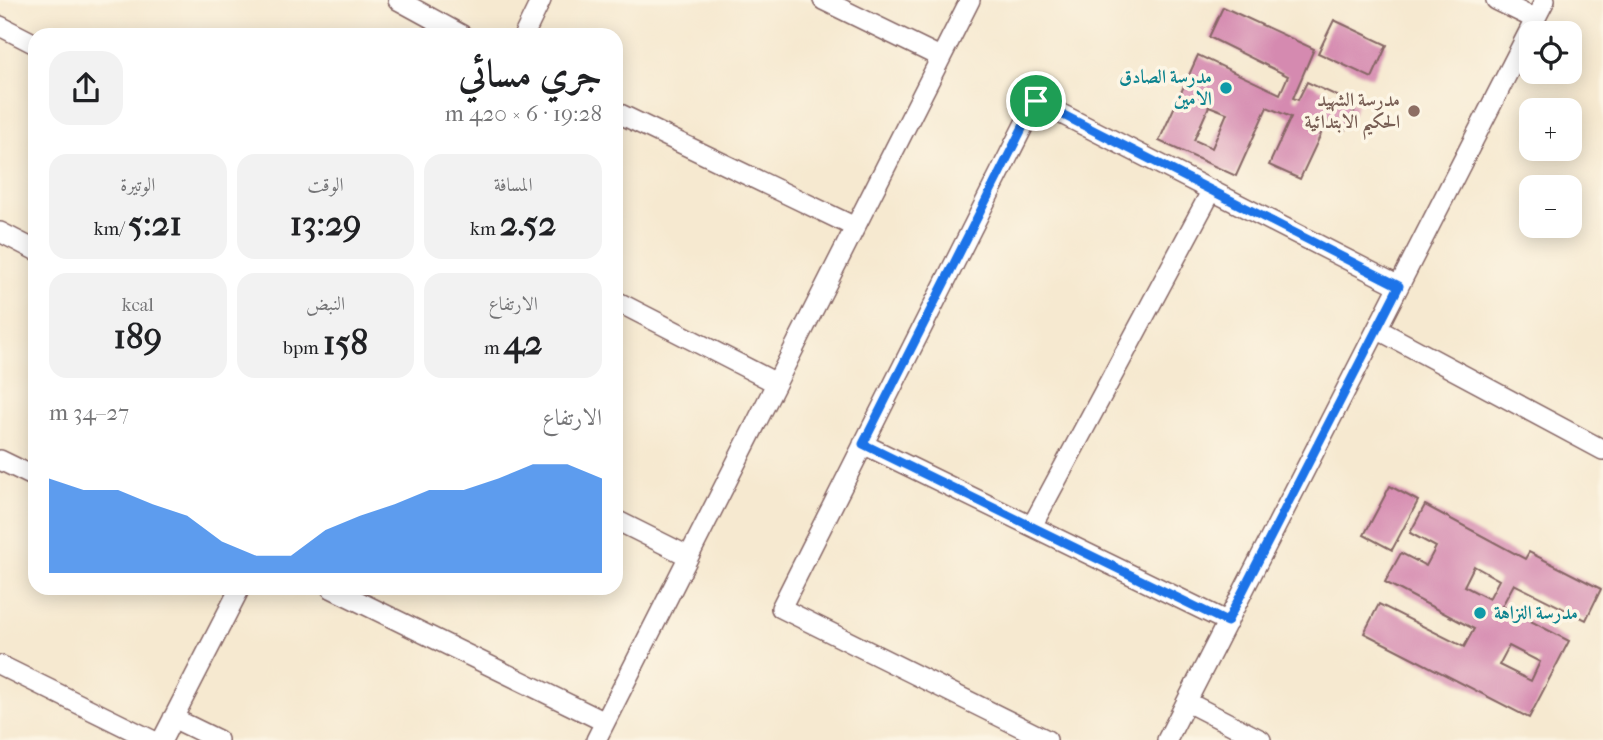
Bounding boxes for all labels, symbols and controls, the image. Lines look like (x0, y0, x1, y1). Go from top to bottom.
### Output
map controls (1519, 21, 1582, 238)
button: locate (1519, 21, 1582, 84)
button: share (49, 51, 123, 125)
text: جري مسائي (458, 51, 602, 96)
place label: مدرسة الصادق الامين (1119, 66, 1212, 110)
pin (1006, 71, 1066, 131)
marker: مدرسة الصادق الامين (1218, 80, 1234, 96)
icon: arrive (1017, 82, 1055, 120)
place label: مدرسة الشهيد الحكيم الابتدائية (1305, 89, 1400, 140)
button: + (1519, 98, 1582, 161)
text: 19:28 · 6 × 420 m (445, 100, 602, 127)
marker: مدرسة الشهيد الحكيم الابتدائية (1406, 103, 1422, 119)
text: الوتيرة (120, 174, 155, 196)
text: الوقت (307, 174, 344, 196)
text: المسافة (494, 174, 533, 196)
button: − (1519, 175, 1582, 238)
text: 5:21 (128, 203, 182, 244)
text: 13:29 (290, 203, 361, 244)
text: 2.52 (500, 203, 556, 244)
text: /km (94, 218, 128, 240)
text: km (470, 218, 500, 240)
text: النبض (306, 293, 345, 315)
text: الارتفاع (489, 293, 538, 315)
text: kcal (122, 294, 154, 316)
text: 189 (114, 316, 162, 357)
text: 158 (323, 322, 368, 363)
text: 42 (504, 322, 542, 363)
text: bpm (283, 337, 323, 359)
text: m (484, 337, 504, 359)
text: 27–34 m (49, 399, 129, 426)
text: الارتفاع (542, 404, 602, 431)
place label: مدرسة النزاهة (1494, 602, 1578, 624)
marker: مدرسة النزاهة (1472, 605, 1488, 621)

